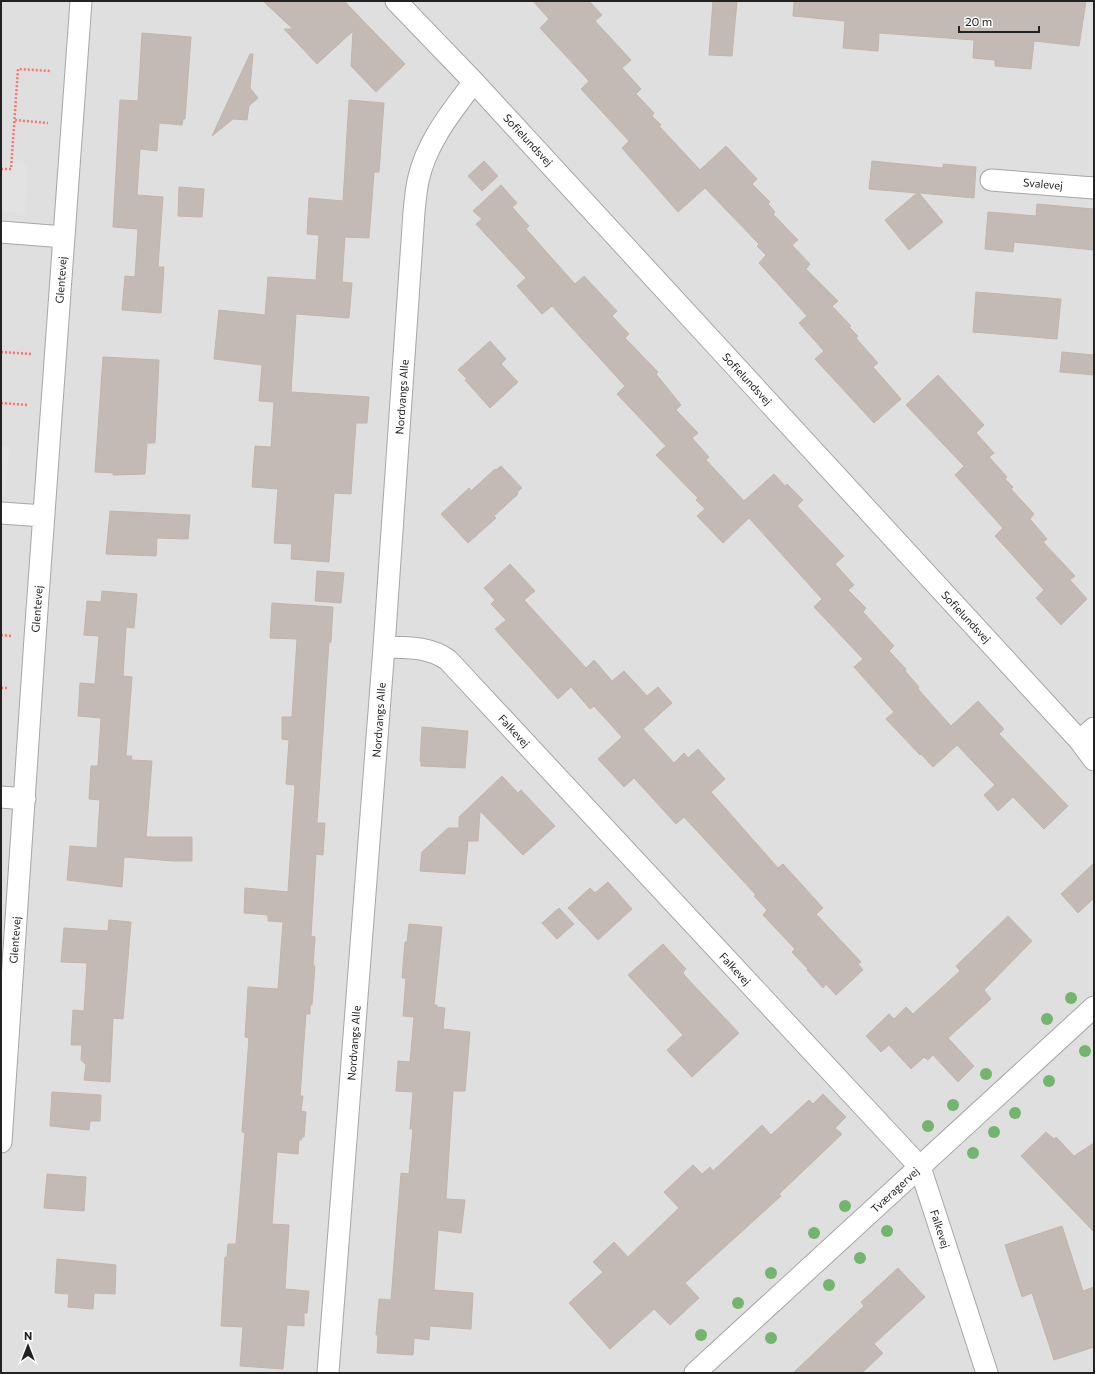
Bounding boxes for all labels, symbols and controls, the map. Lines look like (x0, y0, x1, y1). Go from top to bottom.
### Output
scale bar (959, 8, 1039, 34)
text: 20 m (965, 14, 992, 28)
street label: Sofielundsvej (501, 111, 556, 169)
street label: Svalevej (1023, 175, 1064, 192)
street label: Glentevej (52, 256, 69, 304)
street label: Sofielundsvej (720, 350, 775, 408)
street label: Nordvangs Alle (392, 359, 411, 435)
street label: Glentevej (28, 585, 45, 633)
street label: Sofielundsvej (939, 588, 994, 646)
street label: Nordvangs Alle (369, 682, 388, 758)
street label: Falkevej (496, 712, 533, 750)
street label: Glentevej (6, 916, 23, 964)
street label: Falkevej (717, 950, 754, 988)
street label: Nordvangs Alle (344, 1005, 363, 1081)
street label: Tværagervej (868, 1164, 922, 1215)
street label: Falkevej (928, 1208, 953, 1250)
north arrow (8, 1326, 48, 1366)
text: N (24, 1329, 32, 1342)

